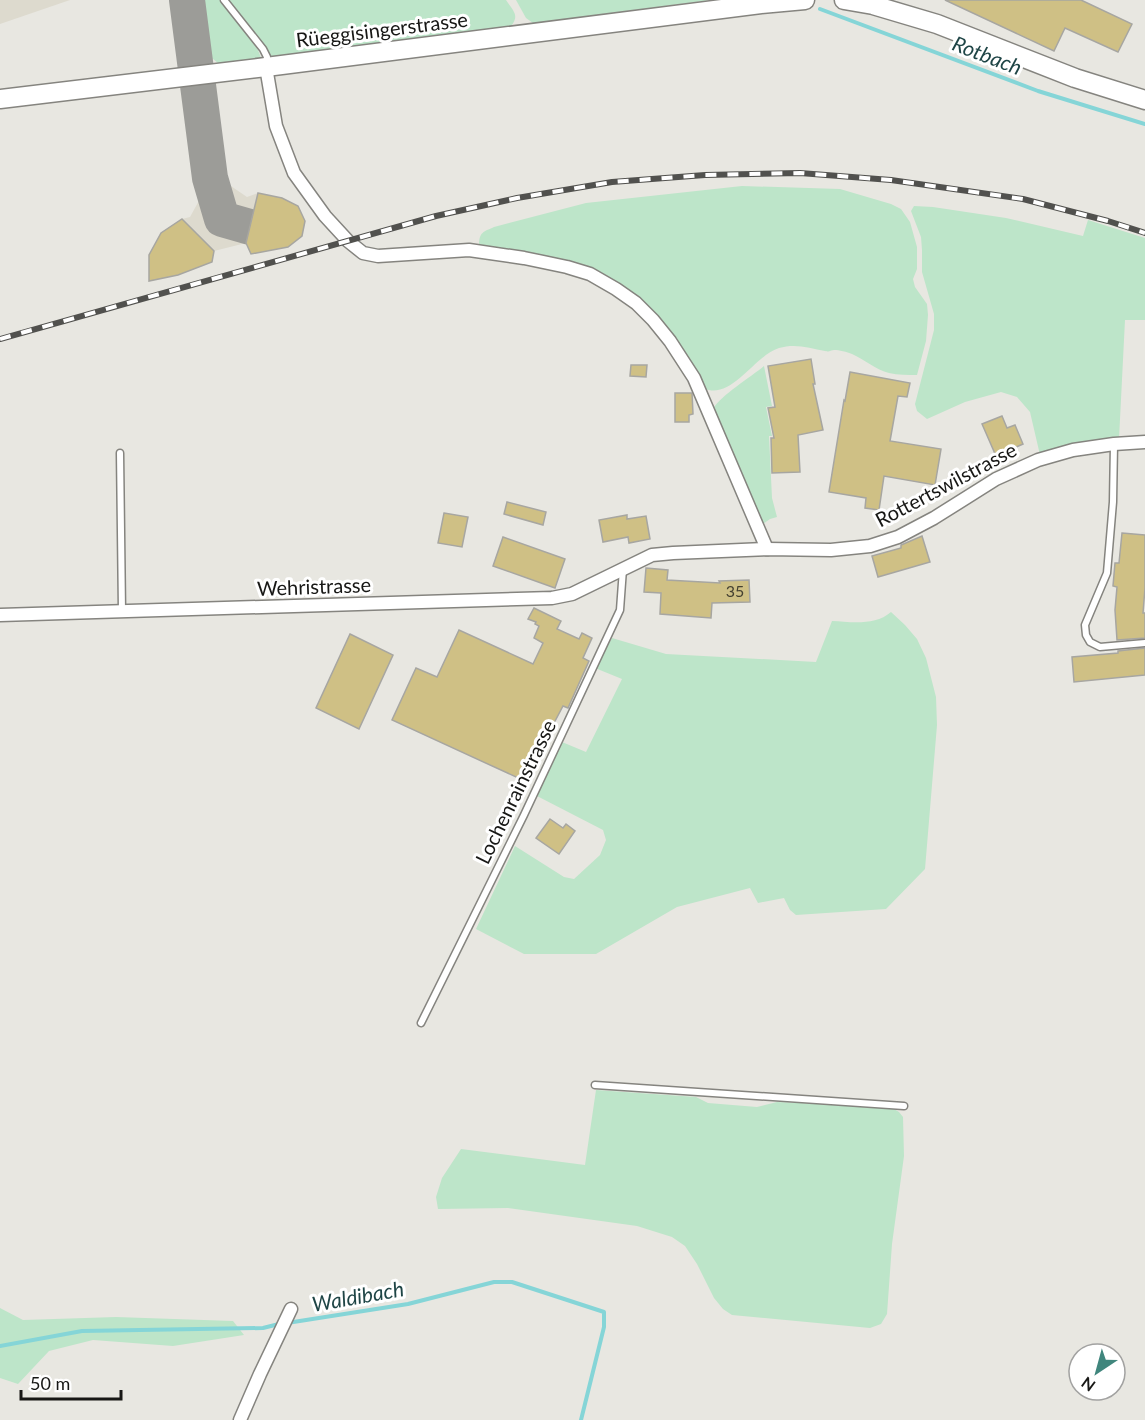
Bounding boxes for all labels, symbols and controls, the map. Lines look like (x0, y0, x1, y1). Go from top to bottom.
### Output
street label: Rüeggisingerstrasse (295, 7, 469, 51)
water label: Rotbach (949, 30, 1026, 79)
street label: Rottertswilstrasse (871, 437, 1020, 531)
street label: Wehristrasse (257, 572, 371, 600)
house number: 35 (726, 581, 744, 600)
street label: Lochenrainstrasse (470, 716, 560, 867)
water label: Waldibach (310, 1275, 406, 1316)
north arrow (1067, 1342, 1127, 1402)
scale bar (21, 1363, 122, 1401)
text: 50 m (30, 1372, 70, 1394)
text: N (1077, 1373, 1098, 1396)

